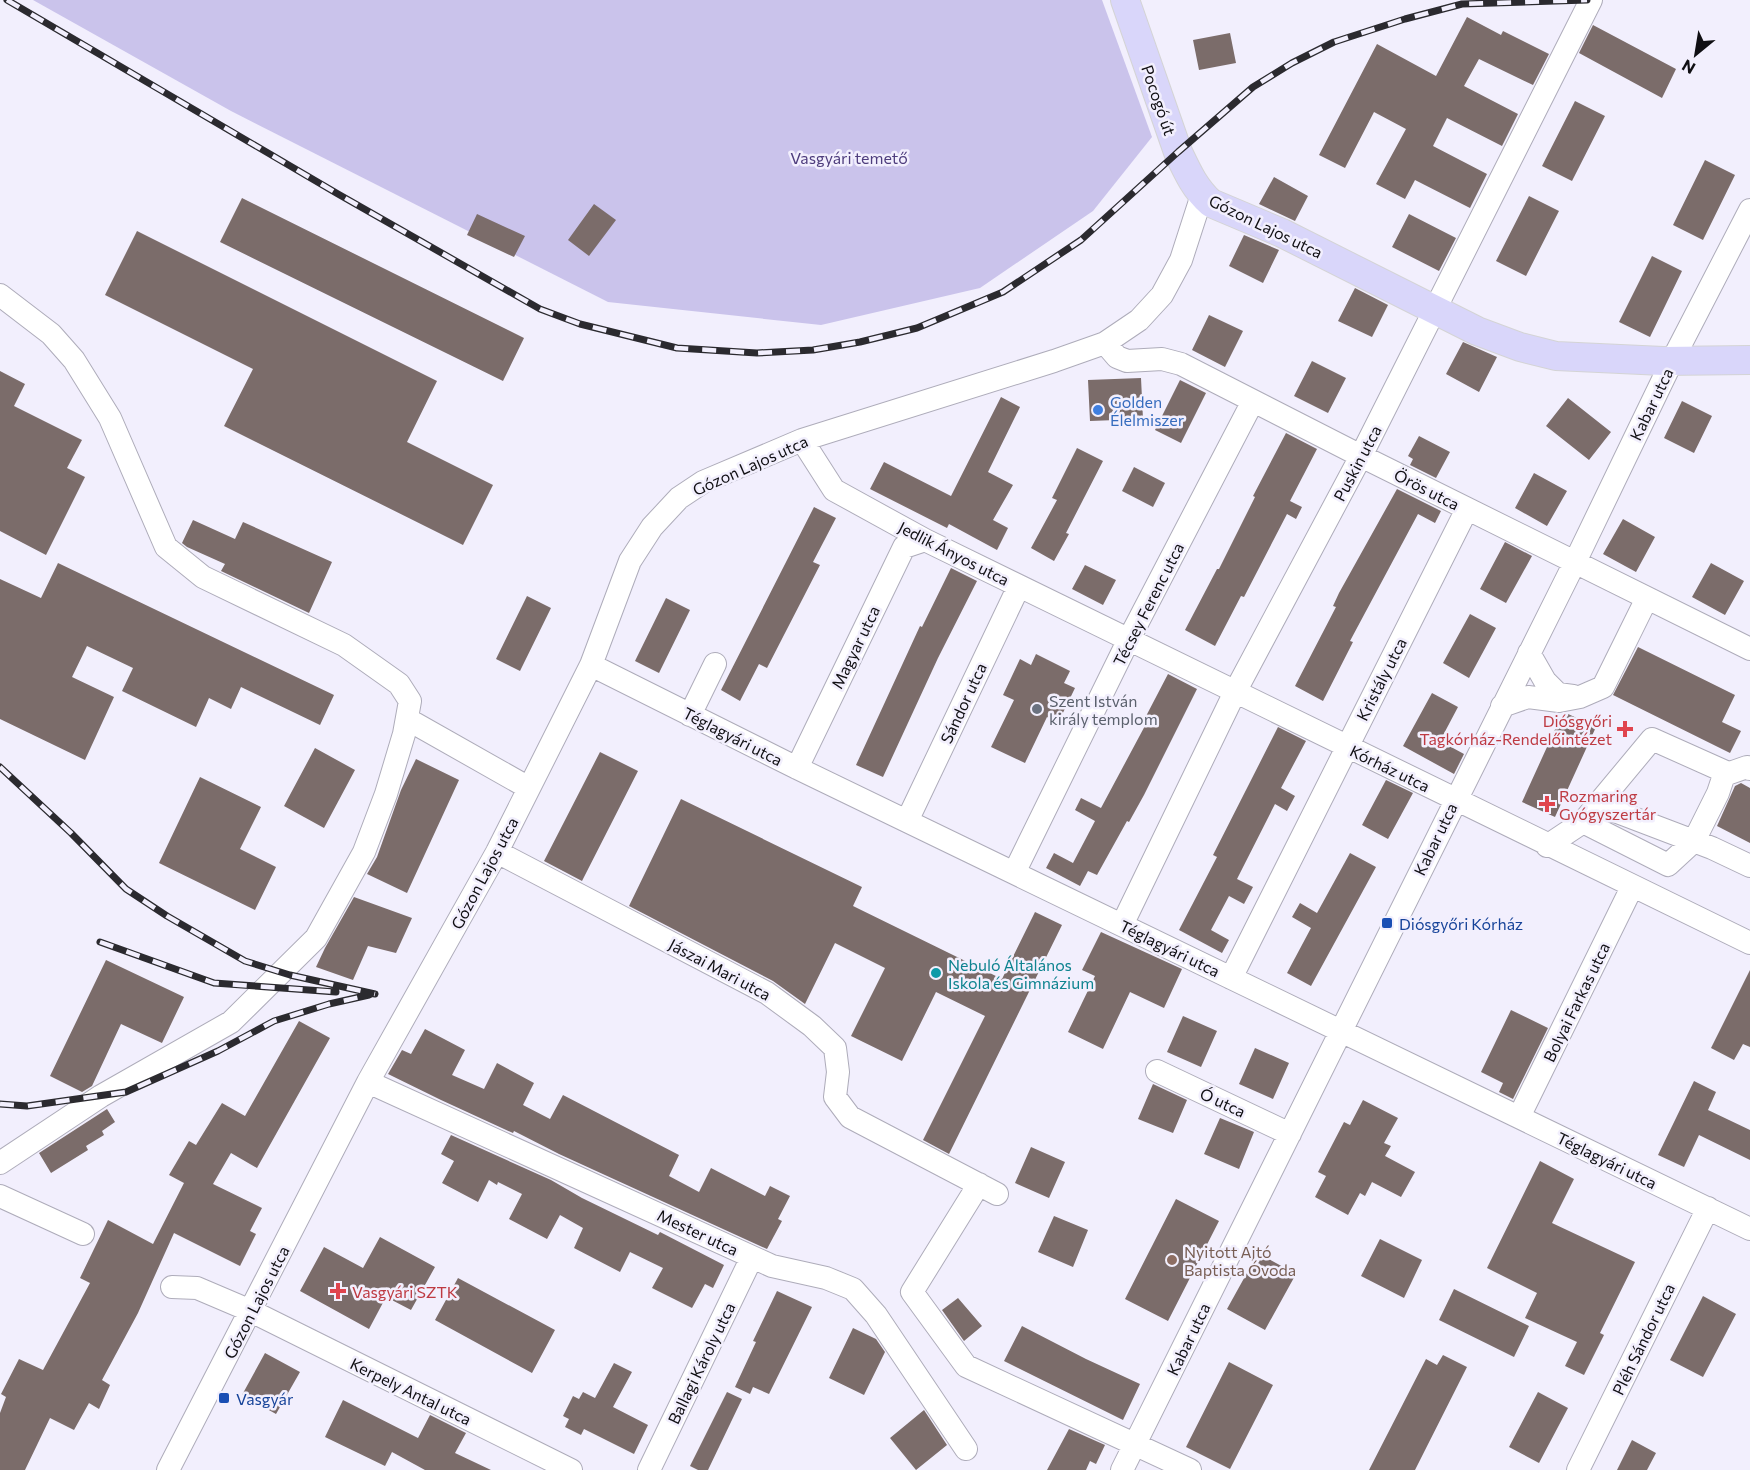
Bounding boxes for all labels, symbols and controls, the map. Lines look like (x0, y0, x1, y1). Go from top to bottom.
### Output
north arrow (1666, 24, 1726, 84)
text: N (1678, 56, 1698, 79)
street label: Pocogó út (1138, 62, 1180, 138)
park label: Vasgyári temető (790, 148, 908, 167)
street label: Gózon Lajos utca (1206, 190, 1326, 262)
street label: Kabar utca (1625, 365, 1677, 443)
place label: Golden Élelmiszer (1110, 392, 1185, 429)
marker: Golden Élelmiszer (1091, 403, 1105, 417)
street label: Puskin utca (1329, 422, 1385, 504)
street label: Gózon Lajos utca (689, 431, 811, 499)
street label: Örös utca (1391, 465, 1463, 513)
street label: Jedlik Ányos utca (895, 517, 1013, 589)
street label: Técsey Ferenc utca (1109, 539, 1187, 669)
street label: Magyar utca (827, 602, 883, 692)
street label: Kristály utca (1352, 634, 1410, 724)
street label: Sándor utca (936, 660, 990, 746)
place label: Szent István király templom (1049, 691, 1158, 728)
marker: Szent István király templom (1030, 702, 1044, 716)
street label: Téglagyári utca (680, 703, 786, 769)
place label: Diósgyőri Tagkórház-Rendelőintézet (1420, 711, 1612, 748)
marker: Diósgyőri Tagkórház-Rendelőintézet (1616, 720, 1634, 738)
street label: Kórház utca (1347, 741, 1433, 795)
place label: Rozmaring Gyógyszertár (1559, 786, 1657, 823)
marker: Rozmaring Gyógyszertár (1540, 797, 1554, 811)
street label: Kabar utca (1409, 800, 1461, 878)
street label: Gózon Lajos utca (447, 814, 521, 932)
place label: Diósgyőri Kórház (1399, 914, 1523, 933)
street label: Téglagyári utca (1117, 916, 1223, 980)
marker: Diósgyőri Kórház (1380, 916, 1394, 930)
street label: Jászai Mari utca (666, 934, 774, 1004)
street label: Bolyai Farkas utca (1539, 939, 1613, 1065)
place label: Nebuló Általános Iskola és Gimnázium (948, 955, 1094, 992)
marker: Nebuló Általános Iskola és Gimnázium (929, 966, 943, 980)
street label: Ó utca (1197, 1083, 1249, 1121)
street label: Téglagyári utca (1554, 1128, 1660, 1192)
street label: Mester utca (655, 1205, 741, 1259)
street label: Gózon Lajos utca (219, 1242, 293, 1362)
place label: Nyitott Ajtó Baptista Óvoda (1184, 1242, 1296, 1279)
marker: Nyitott Ajtó Baptista Óvoda (1165, 1253, 1179, 1267)
street label: Pléh Sándor utca (1608, 1280, 1678, 1398)
marker: Vasgyári SZTK (329, 1282, 347, 1300)
place label: Vasgyári SZTK (352, 1282, 458, 1301)
street label: Ballagi Károly utca (663, 1299, 739, 1427)
street label: Kabar utca (1162, 1300, 1214, 1378)
street label: Kerpely Antal utca (347, 1353, 475, 1429)
place label: Vasgyár (236, 1389, 294, 1408)
marker: Vasgyár (217, 1391, 231, 1405)

